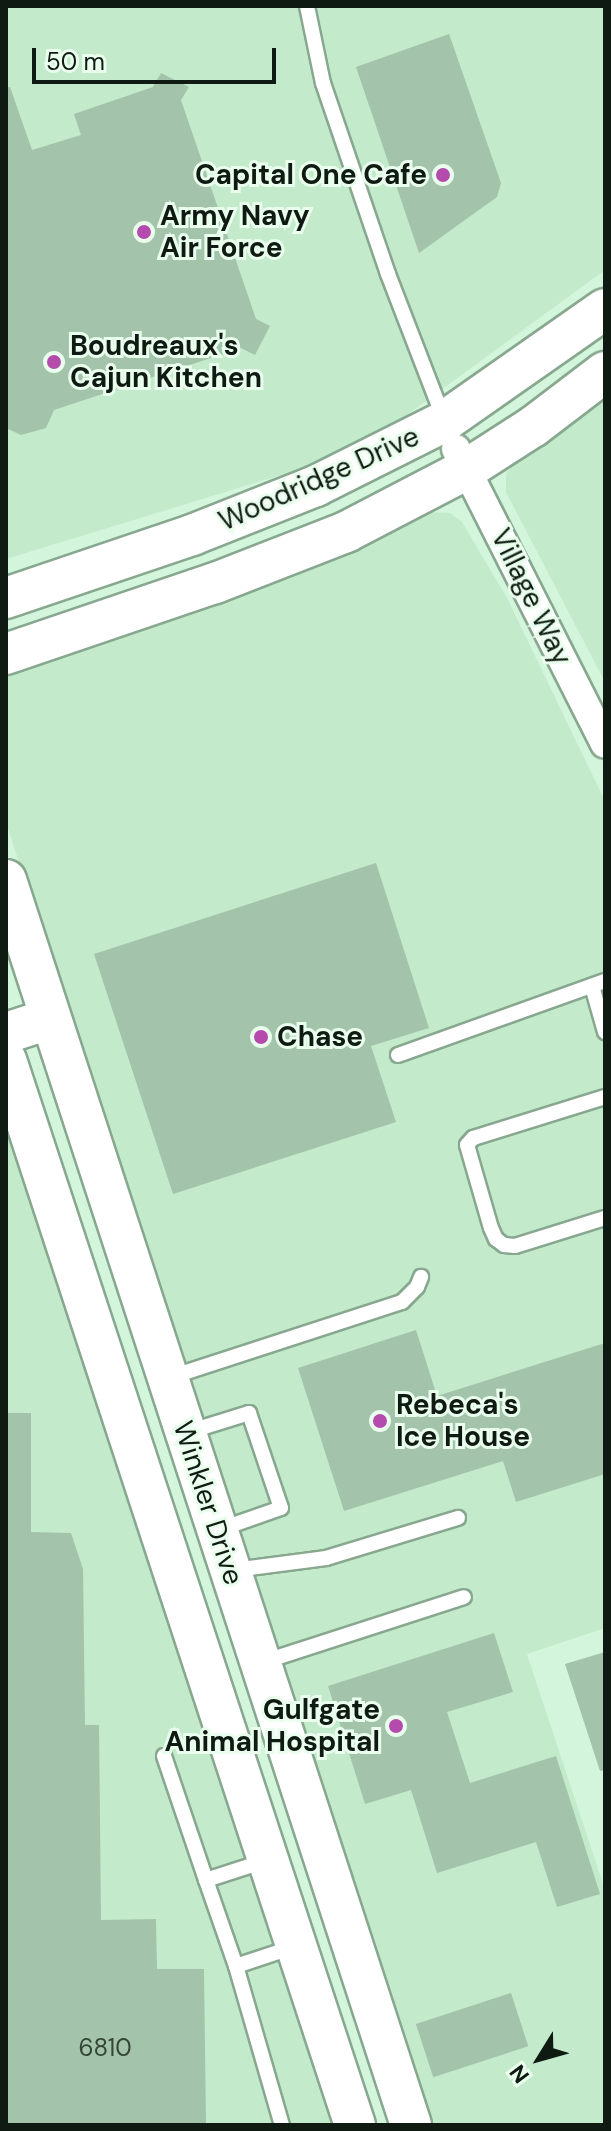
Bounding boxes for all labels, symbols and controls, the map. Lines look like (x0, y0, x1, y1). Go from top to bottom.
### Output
scale bar (36, 32, 280, 82)
text: 50 m (46, 46, 105, 77)
place label: Capital One Cafe (195, 158, 427, 192)
marker: Capital One Cafe (434, 166, 452, 184)
place label: Army Navy Air Force (160, 199, 310, 265)
marker: Army Navy Air Force (135, 223, 153, 241)
place label: Boudreaux's Cajun Kitchen (70, 329, 262, 395)
marker: Boudreaux's Cajun Kitchen (45, 353, 63, 371)
street label: Woodridge Drive (214, 420, 424, 538)
street label: Village Way (484, 523, 578, 671)
place label: Chase (277, 1020, 363, 1054)
marker: Chase (252, 1028, 270, 1046)
place label: Rebeca's Ice House (396, 1388, 530, 1454)
marker: Rebeca's Ice House (371, 1412, 389, 1430)
street label: Winkler Drive (166, 1417, 250, 1589)
place label: Gulfgate Animal Hospital (164, 1693, 380, 1759)
marker: Gulfgate Animal Hospital (387, 1717, 405, 1735)
north arrow (499, 2019, 579, 2099)
house number: 6810 (78, 2034, 132, 2062)
text: N (503, 2059, 536, 2089)

